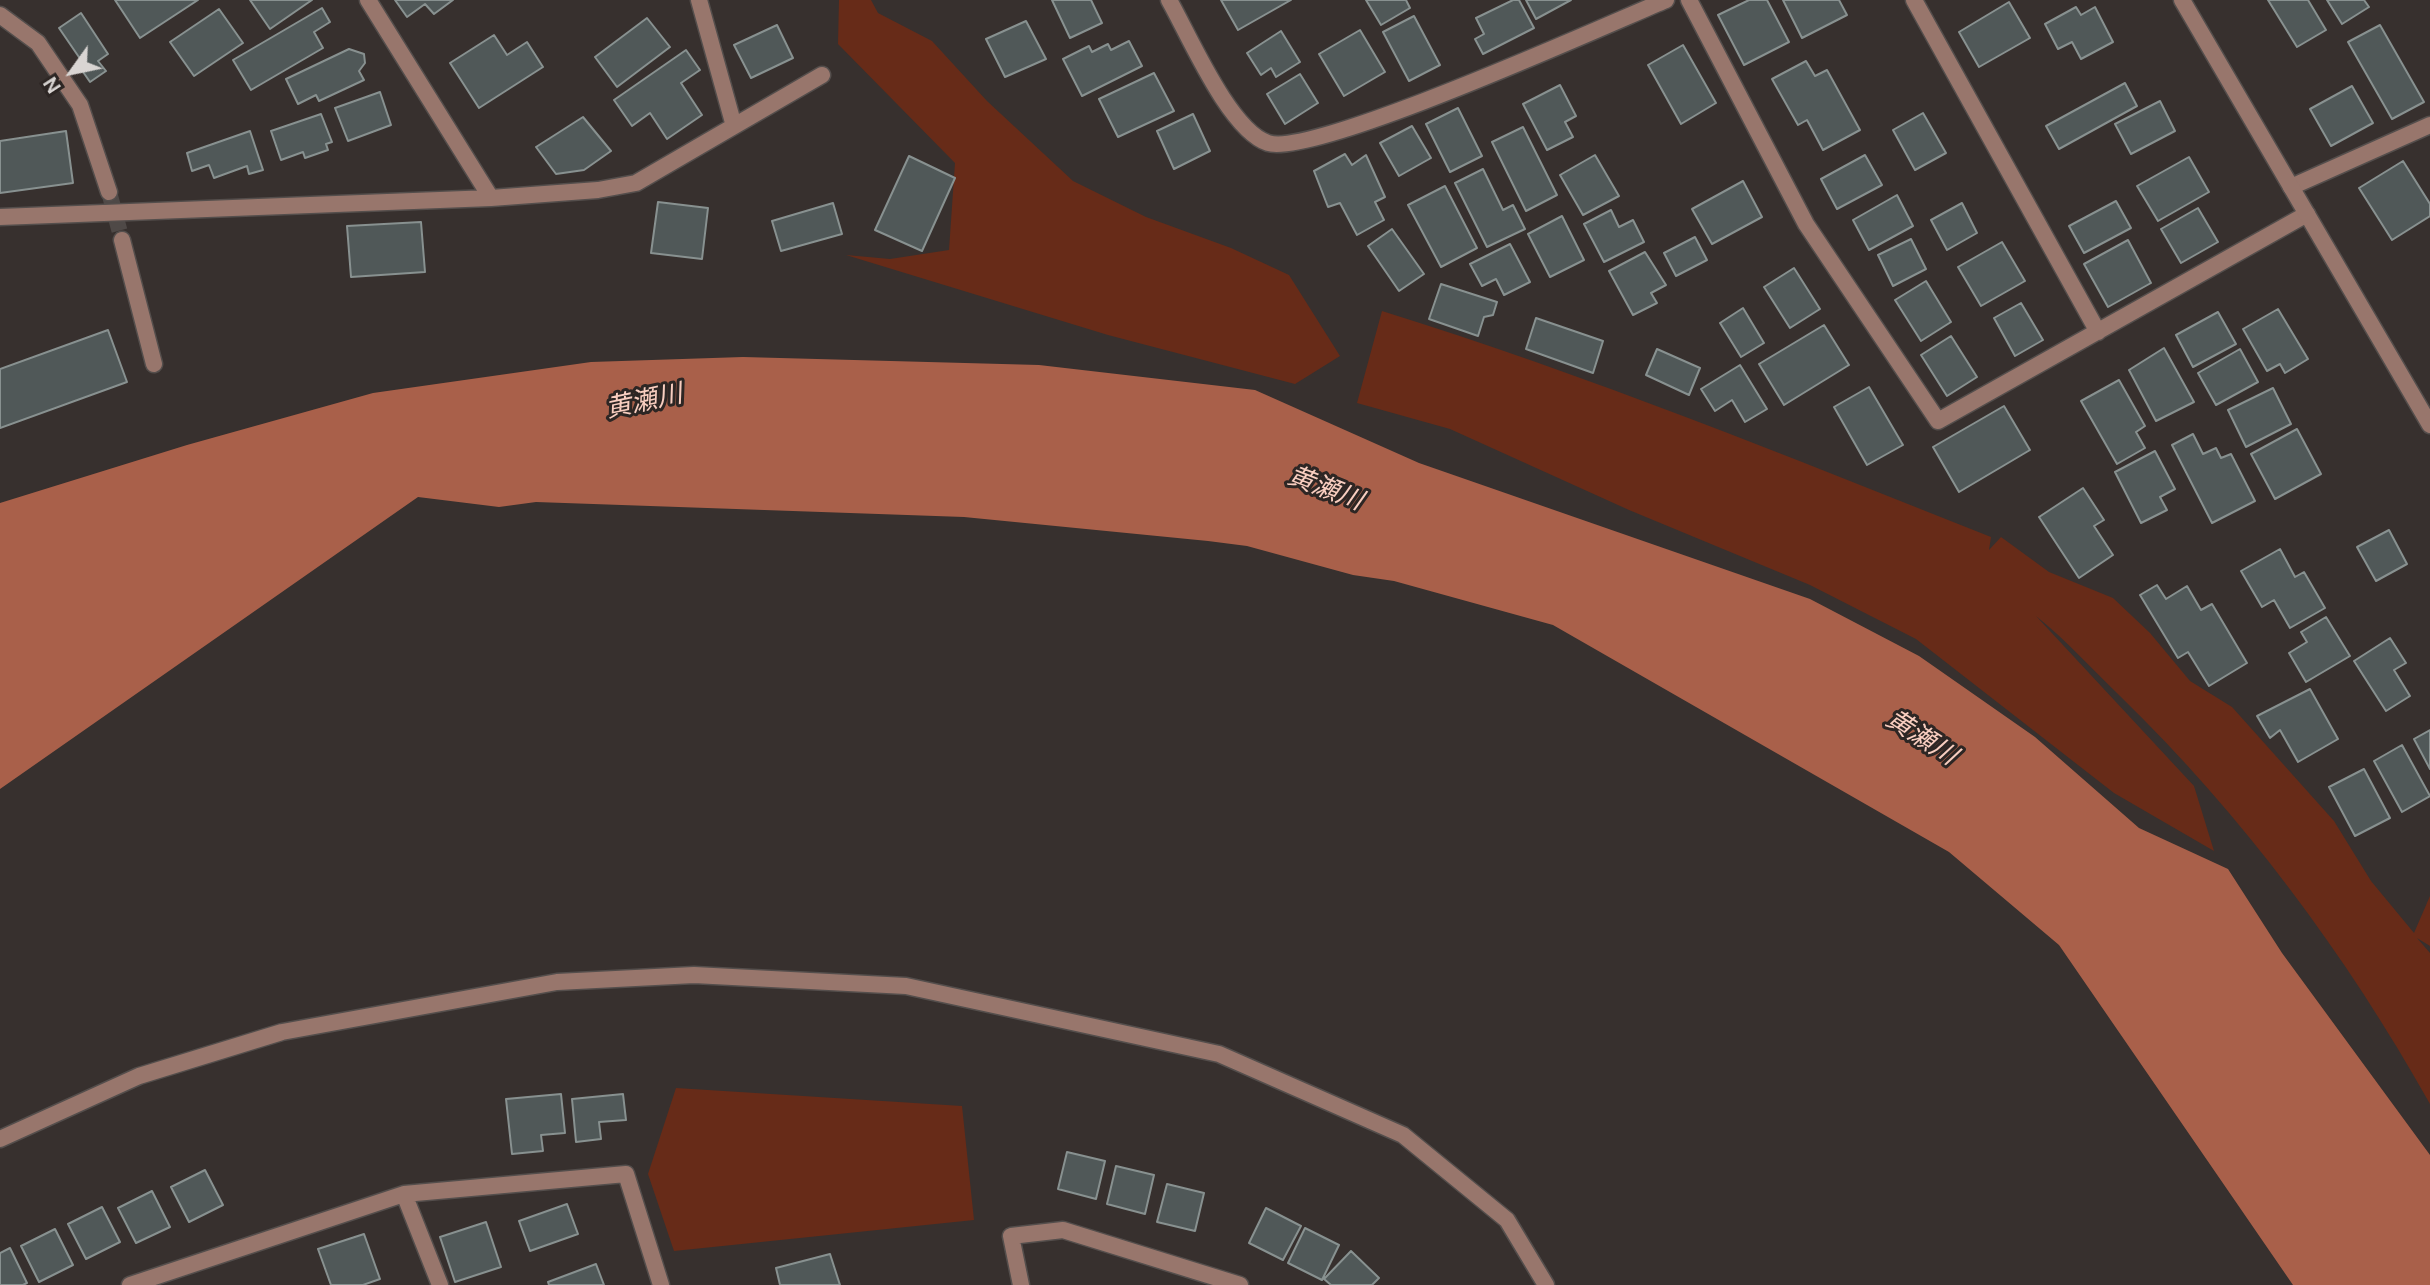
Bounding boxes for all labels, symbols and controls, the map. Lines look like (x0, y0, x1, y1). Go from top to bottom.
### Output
north arrow (32, 32, 112, 112)
text: N (37, 71, 67, 99)
water label: 黄瀬川 (603, 379, 685, 425)
water label: 黄瀬川 (1283, 460, 1367, 518)
water label: 黄瀬川 (1880, 704, 1962, 772)

